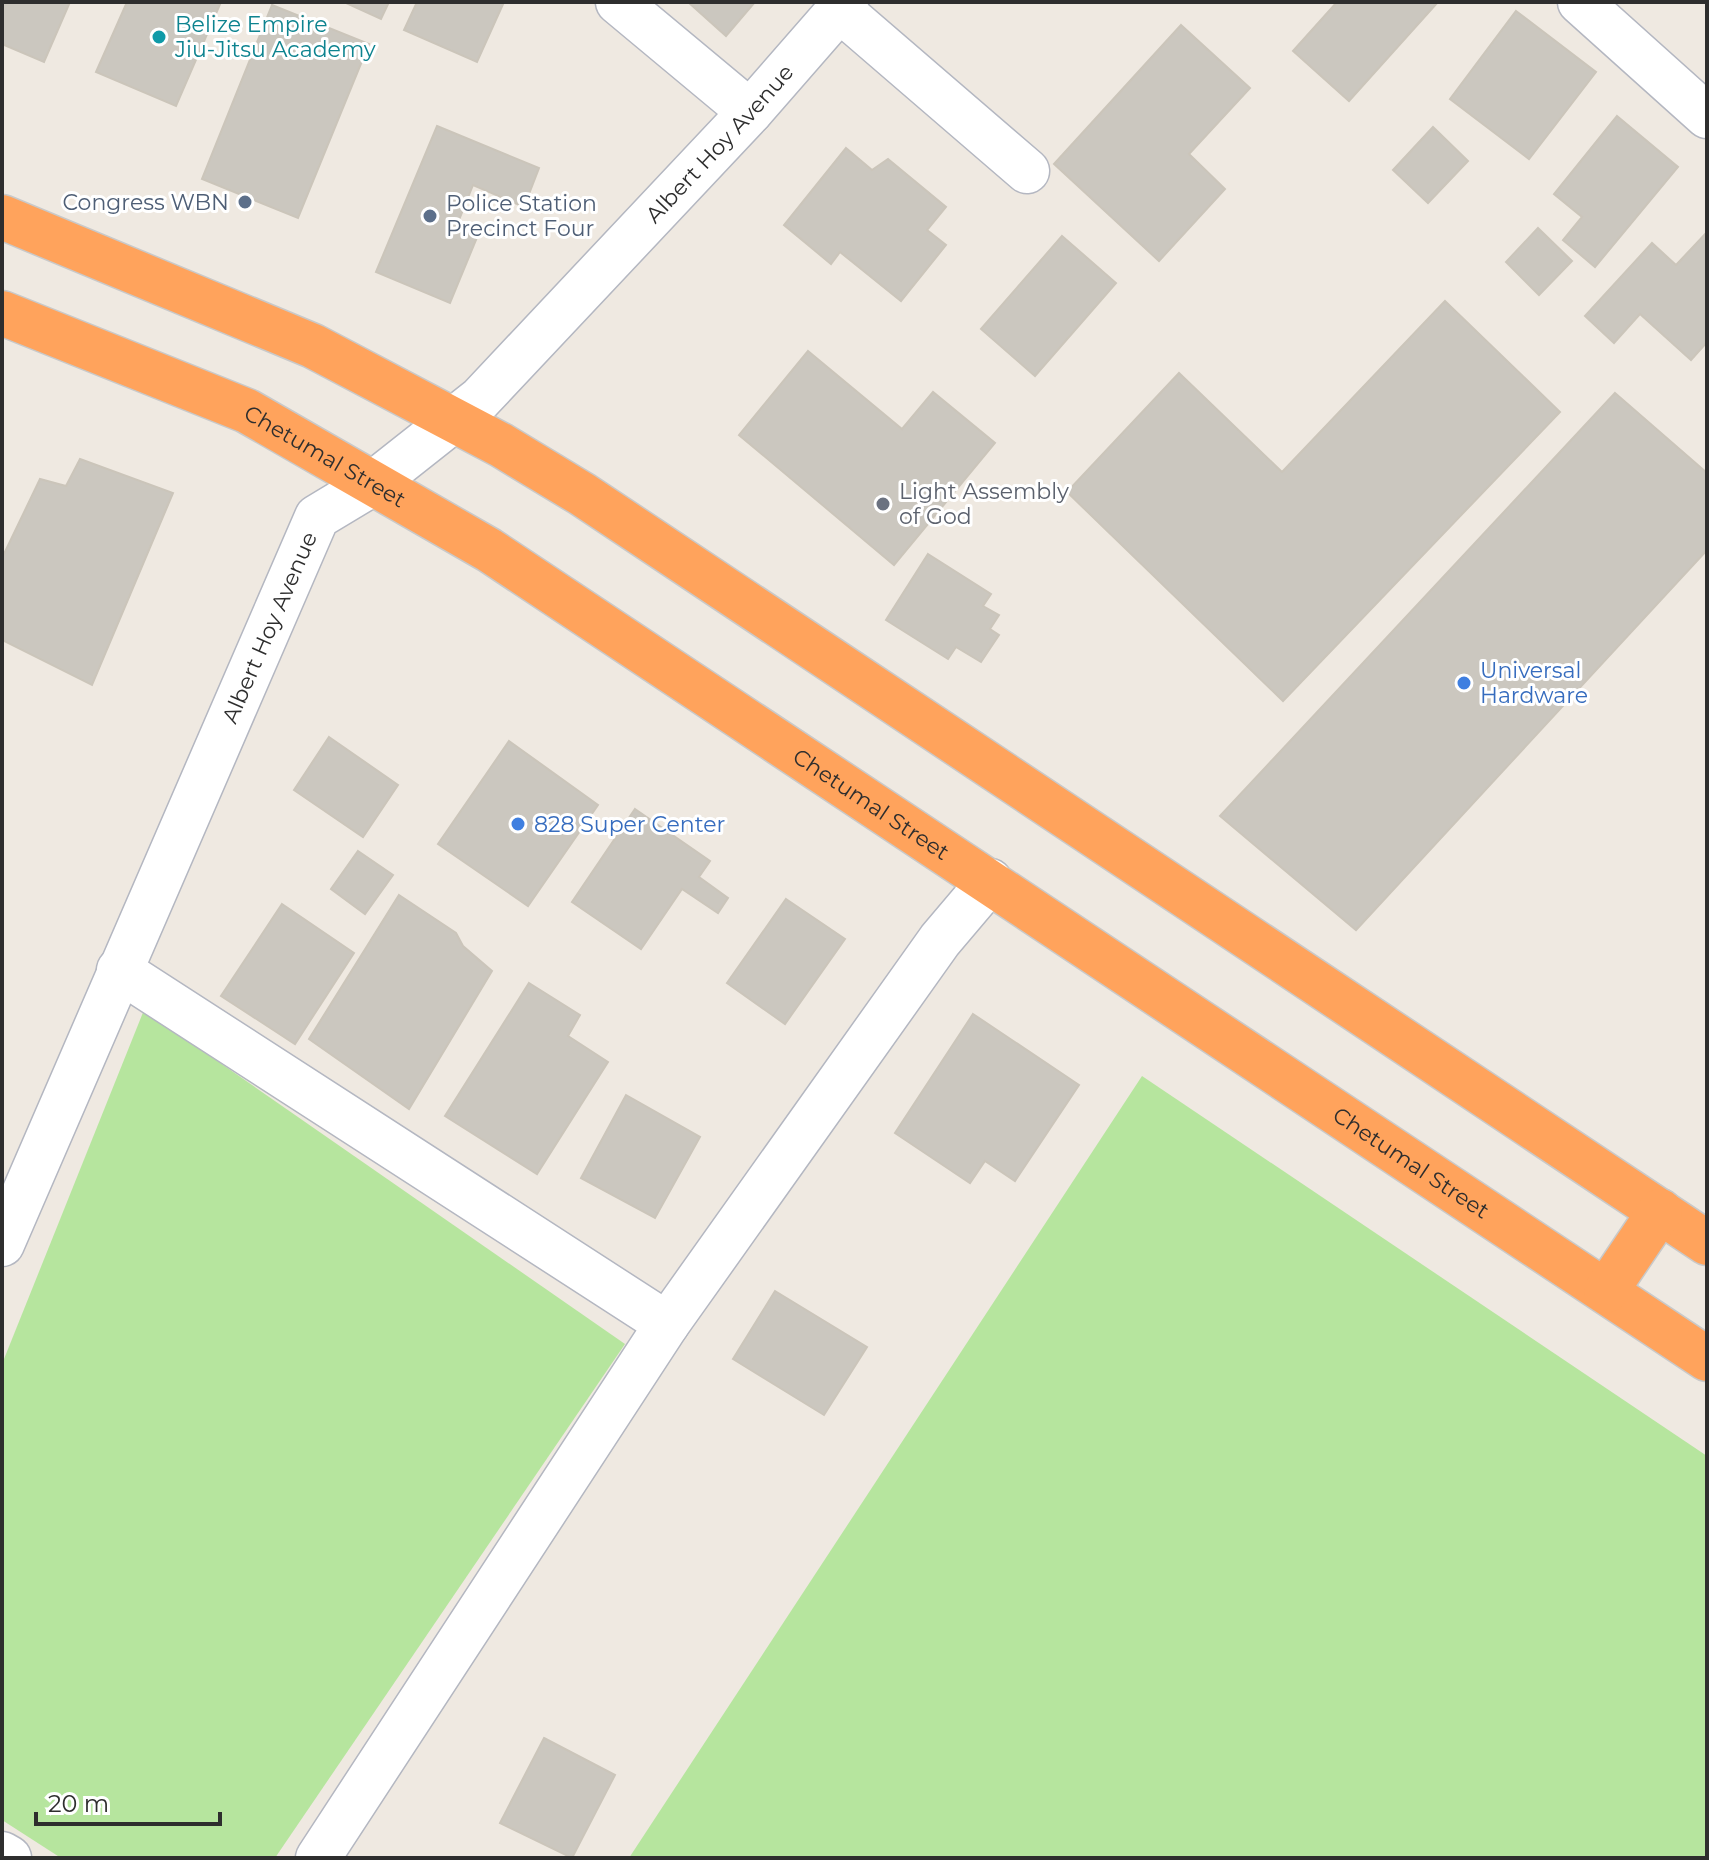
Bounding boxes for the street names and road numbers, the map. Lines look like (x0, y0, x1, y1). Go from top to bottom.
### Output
street label: Albert Hoy Avenue (640, 59, 799, 228)
street label: Chetumal Street (239, 399, 411, 513)
street label: Albert Hoy Avenue (216, 528, 322, 727)
street label: Chetumal Street (788, 742, 955, 866)
street label: Chetumal Street (1328, 1101, 1495, 1224)

